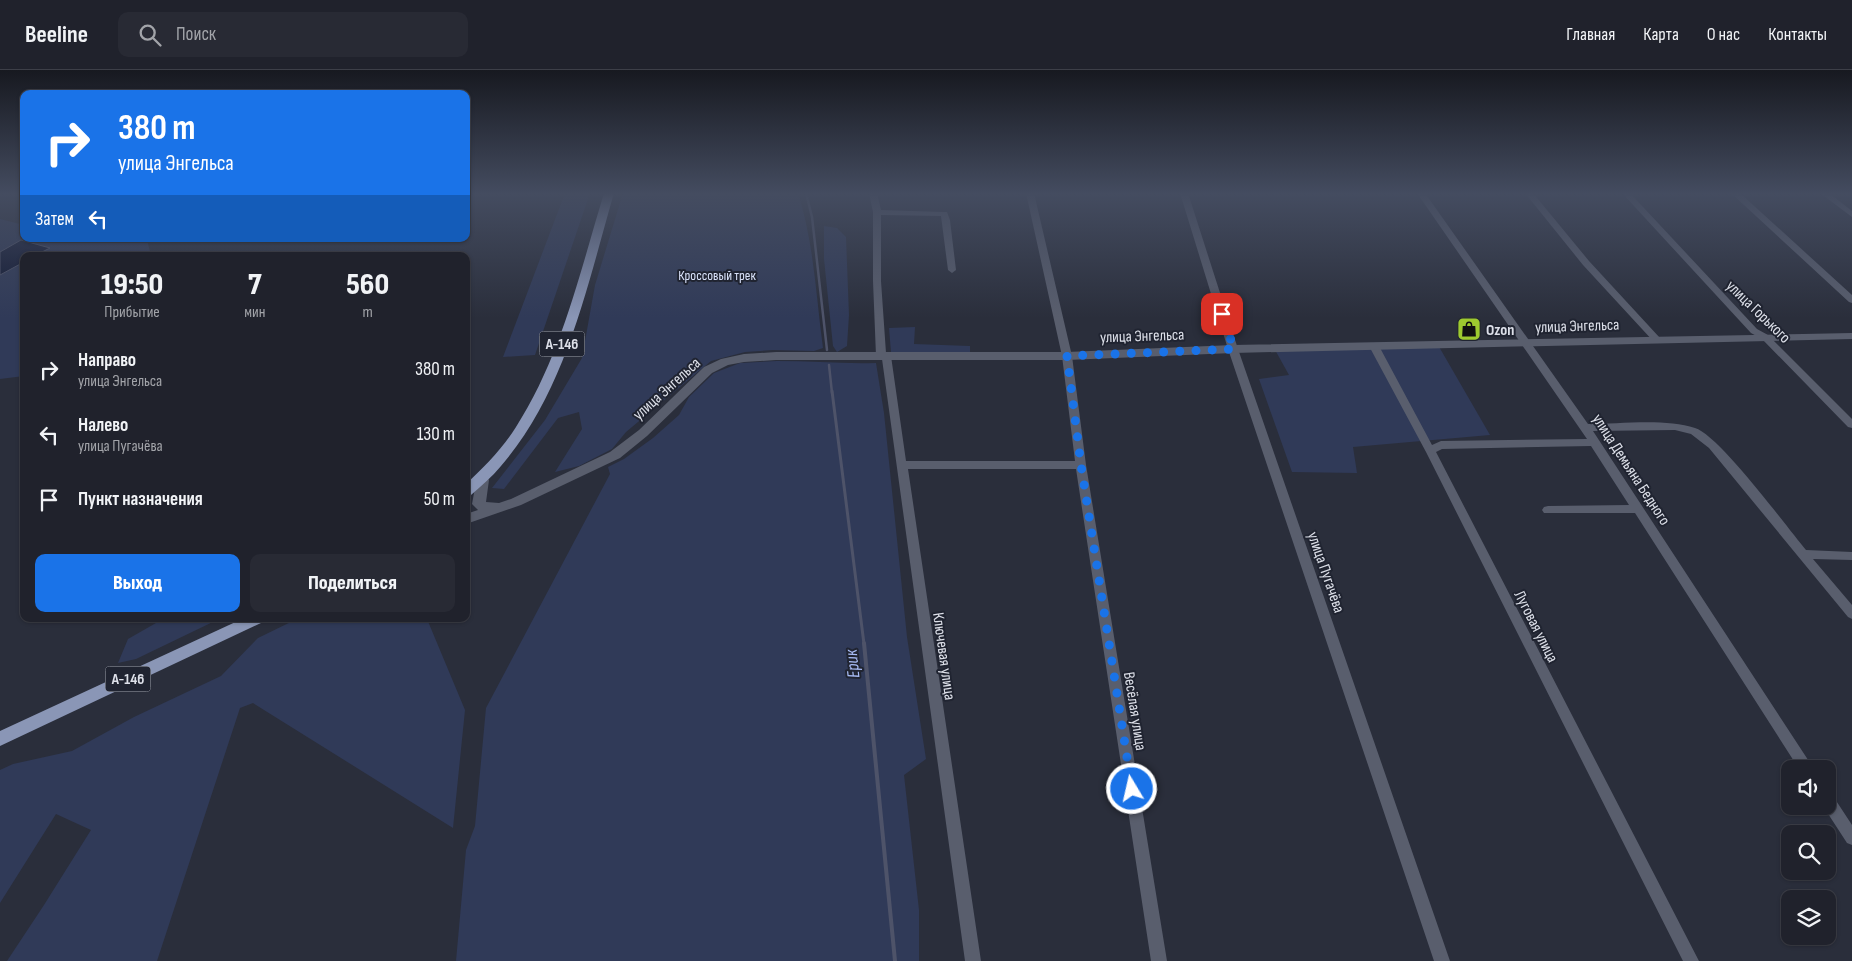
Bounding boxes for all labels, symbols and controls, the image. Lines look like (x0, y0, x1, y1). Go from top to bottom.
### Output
search box (118, 12, 468, 57)
text: Beeline (25, 20, 88, 49)
icon: search (136, 21, 164, 49)
text: Поиск (176, 23, 216, 46)
text: Главная (1566, 24, 1615, 45)
text: Карта (1643, 24, 1679, 45)
text: О нас (1707, 24, 1740, 45)
text: Контакты (1768, 24, 1827, 45)
text: 380 m (118, 107, 196, 150)
icon: right (35, 110, 100, 175)
text: улица Энгельса (118, 150, 234, 177)
icon: left (84, 205, 112, 233)
text: Затем (35, 208, 74, 231)
text: 19:50 (101, 267, 163, 303)
text: 7 (248, 267, 262, 303)
text: 560 (346, 267, 389, 303)
park label: Кроссовый трек (678, 267, 756, 284)
street label: улица Горького (1722, 277, 1794, 347)
pin (1201, 293, 1243, 335)
icon: arrive (1208, 300, 1236, 328)
text: Прибытие (104, 303, 160, 322)
text: мин (244, 303, 265, 322)
text: m (363, 303, 373, 322)
shop icon: Ozon (1456, 316, 1482, 342)
street label: улица Энгельса (1535, 316, 1619, 337)
place label: Ozon (1486, 321, 1514, 340)
street label: улица Энгельса (1100, 326, 1184, 347)
road number: А-146 (540, 332, 584, 356)
text: Направо (78, 349, 136, 372)
street label: улица Энгельса (629, 354, 705, 424)
icon: right (35, 356, 63, 384)
text: 380 m (415, 358, 455, 381)
text: улица Энгельса (78, 372, 162, 391)
street label: улица Демьяна Бедного (1588, 411, 1674, 529)
text: Налево (78, 414, 128, 437)
icon: left (35, 421, 63, 449)
text: 130 m (417, 423, 455, 446)
text: улица Пугачёва (78, 437, 163, 456)
icon: arrive (35, 486, 63, 514)
text: Пункт назначения (78, 488, 203, 511)
text: 50 m (424, 488, 455, 511)
street label: улица Пугачёва (1303, 529, 1348, 616)
button: Выход (35, 554, 240, 612)
button: Поделиться (250, 554, 455, 612)
street label: Луговая улица (1509, 588, 1562, 666)
street label: Ключевая улица (928, 611, 959, 701)
water label: Ерик (840, 647, 864, 679)
road number: А-146 (106, 666, 150, 692)
street label: Весёлая улица (1119, 670, 1150, 752)
map controls (1781, 760, 1836, 945)
button: sound (1781, 760, 1836, 815)
position arrow (1105, 762, 1157, 814)
button: search (1781, 825, 1836, 880)
button: layers (1781, 890, 1836, 945)

